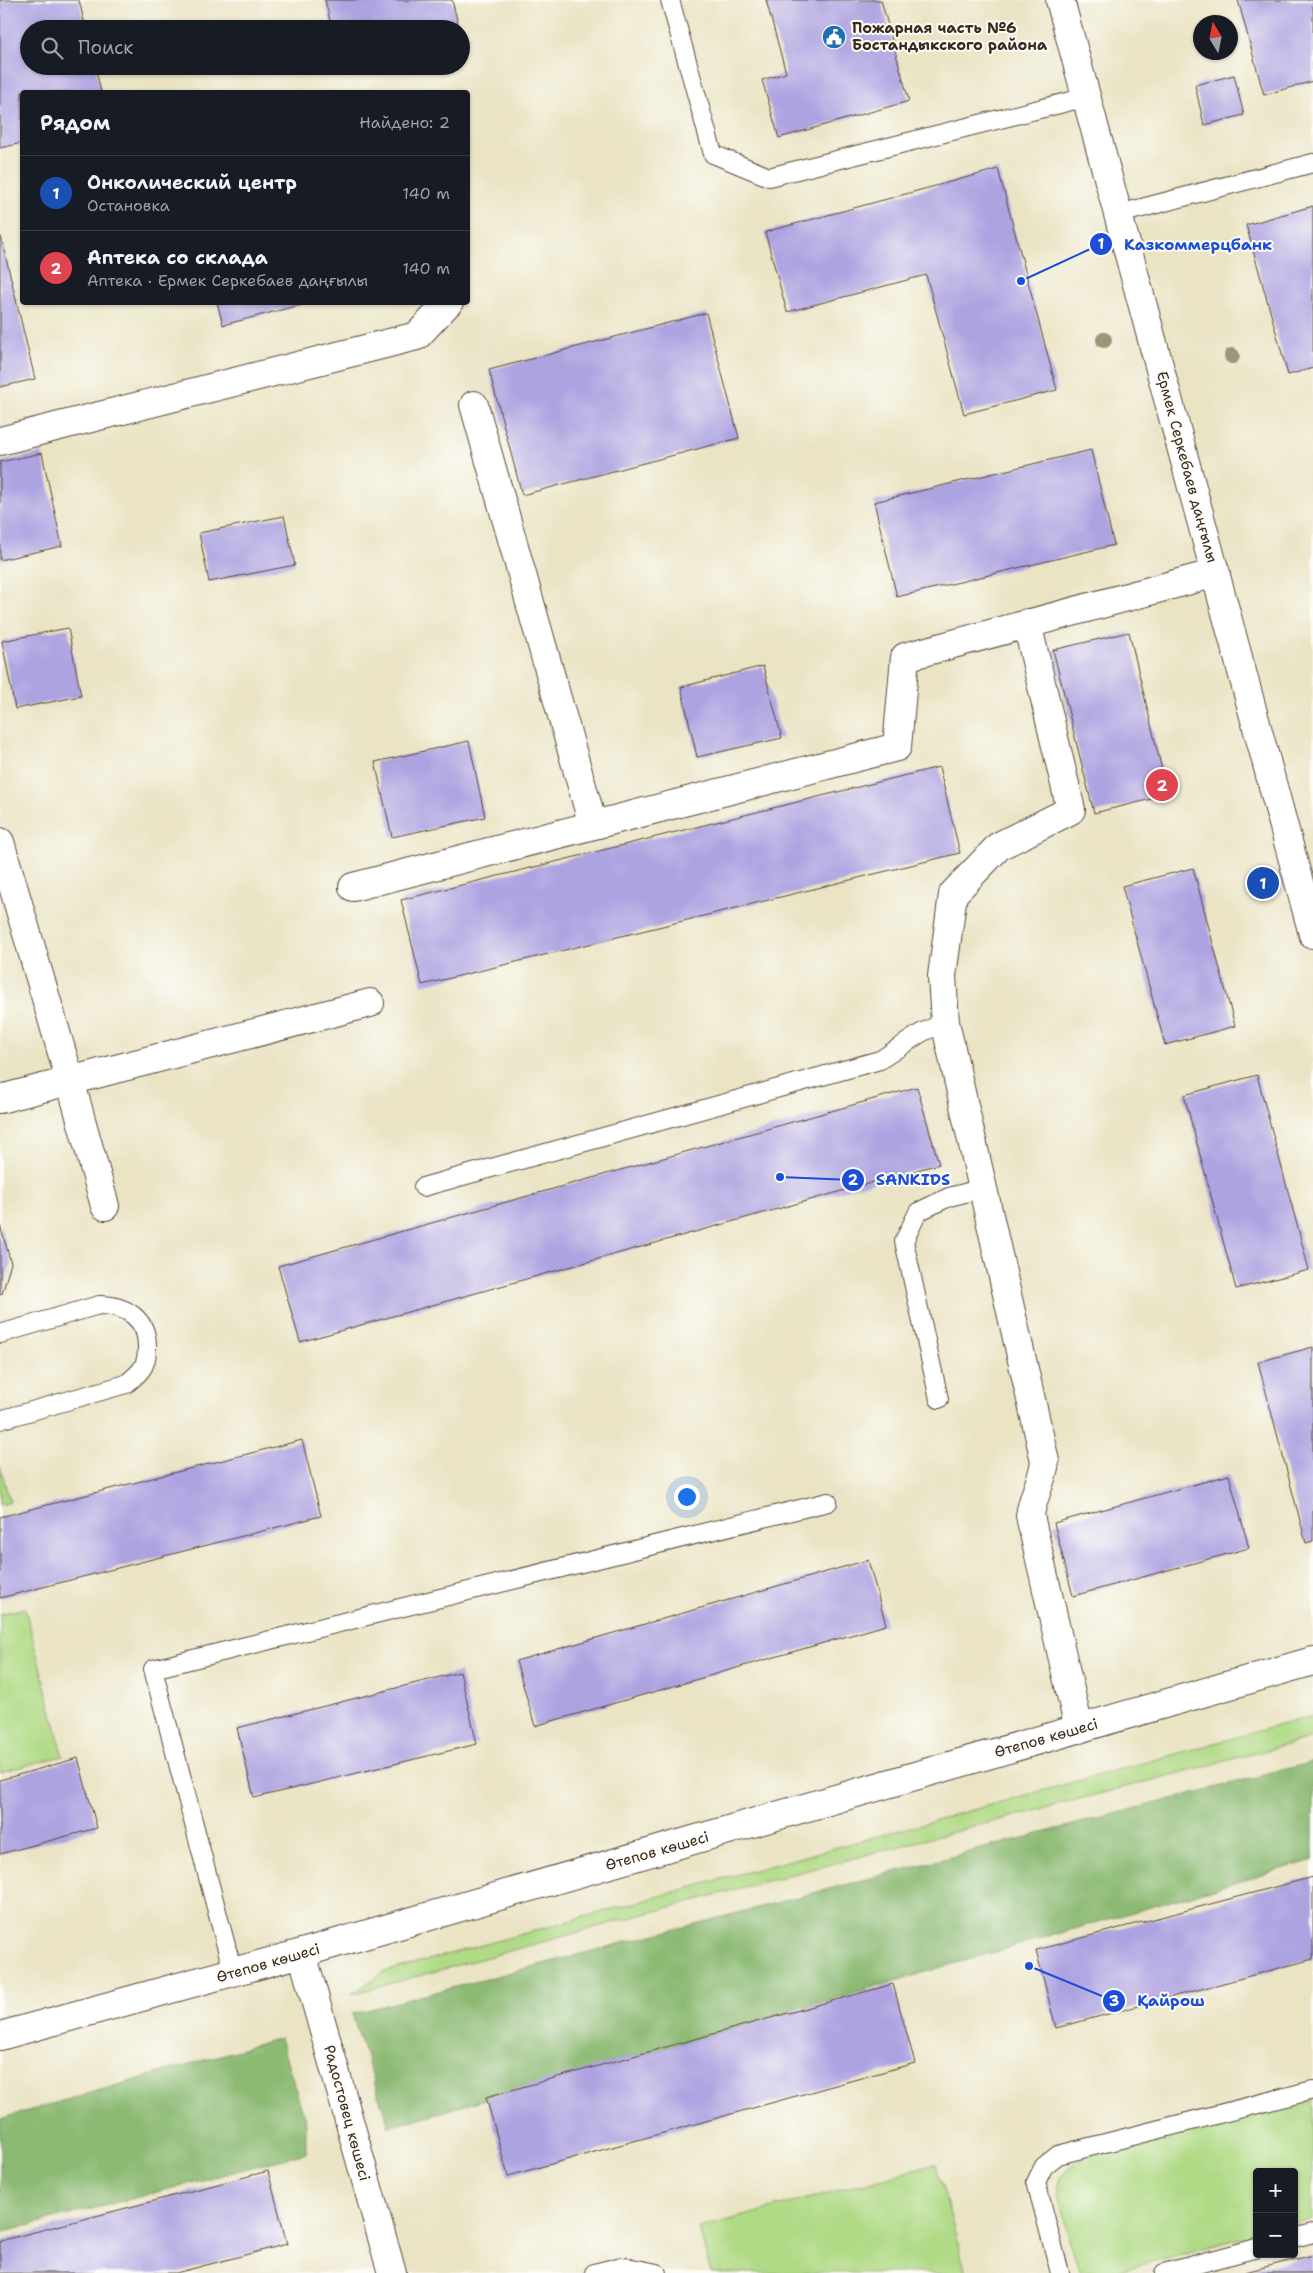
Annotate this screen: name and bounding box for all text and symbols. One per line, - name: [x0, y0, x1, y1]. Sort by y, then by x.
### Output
- north arrow: [1193, 15, 1238, 60]
- place label: Пожарная часть №6 Бостандыкского района: [852, 18, 1048, 55]
- search box: [20, 20, 470, 75]
- public building icon: Пожарная часть №6 Бостандыкского района: [821, 24, 847, 50]
- icon: search: [38, 34, 66, 62]
- text: Поиск: [78, 35, 133, 60]
- text: Рядом: [40, 109, 110, 137]
- text: Найдено: 2: [359, 112, 450, 133]
- text: Онколический центр: [87, 170, 297, 195]
- text: 1: [52, 183, 60, 204]
- text: 140 m: [403, 183, 450, 204]
- text: Остановка: [87, 195, 170, 216]
- callout: Казкоммерцбанк: [1089, 229, 1282, 260]
- text: 1: [1098, 234, 1105, 254]
- text: Казкоммерцбанк: [1124, 234, 1272, 255]
- text: Аптека со склада: [87, 245, 268, 270]
- text: 2: [50, 258, 62, 279]
- text: 140 m: [403, 258, 450, 279]
- text: Аптека · Ермек Серкебаев даңғылы: [87, 270, 368, 291]
- street label: Ермек Серкебаев даңғылы: [1152, 369, 1222, 565]
- pin: 2: [1146, 766, 1178, 804]
- pin: 1: [1247, 864, 1279, 902]
- callout: SANKIDS: [841, 1164, 960, 1195]
- text: SANKIDS: [876, 1169, 950, 1190]
- text: 2: [848, 1170, 859, 1190]
- your location: [674, 1484, 700, 1510]
- street label: Өтепов көшесі: [992, 1714, 1100, 1762]
- street label: Өтепов көшесі: [603, 1827, 711, 1875]
- street label: Өтепов көшесі: [214, 1939, 322, 1987]
- callout: Қайрош: [1102, 1985, 1214, 2016]
- text: Қайрош: [1137, 1990, 1205, 2011]
- text: 3: [1109, 1991, 1119, 2011]
- street label: Радостовец көшесі: [319, 2043, 375, 2183]
- map controls: [1253, 2168, 1298, 2258]
- button: +: [1253, 2168, 1298, 2213]
- button: −: [1253, 2213, 1298, 2258]

